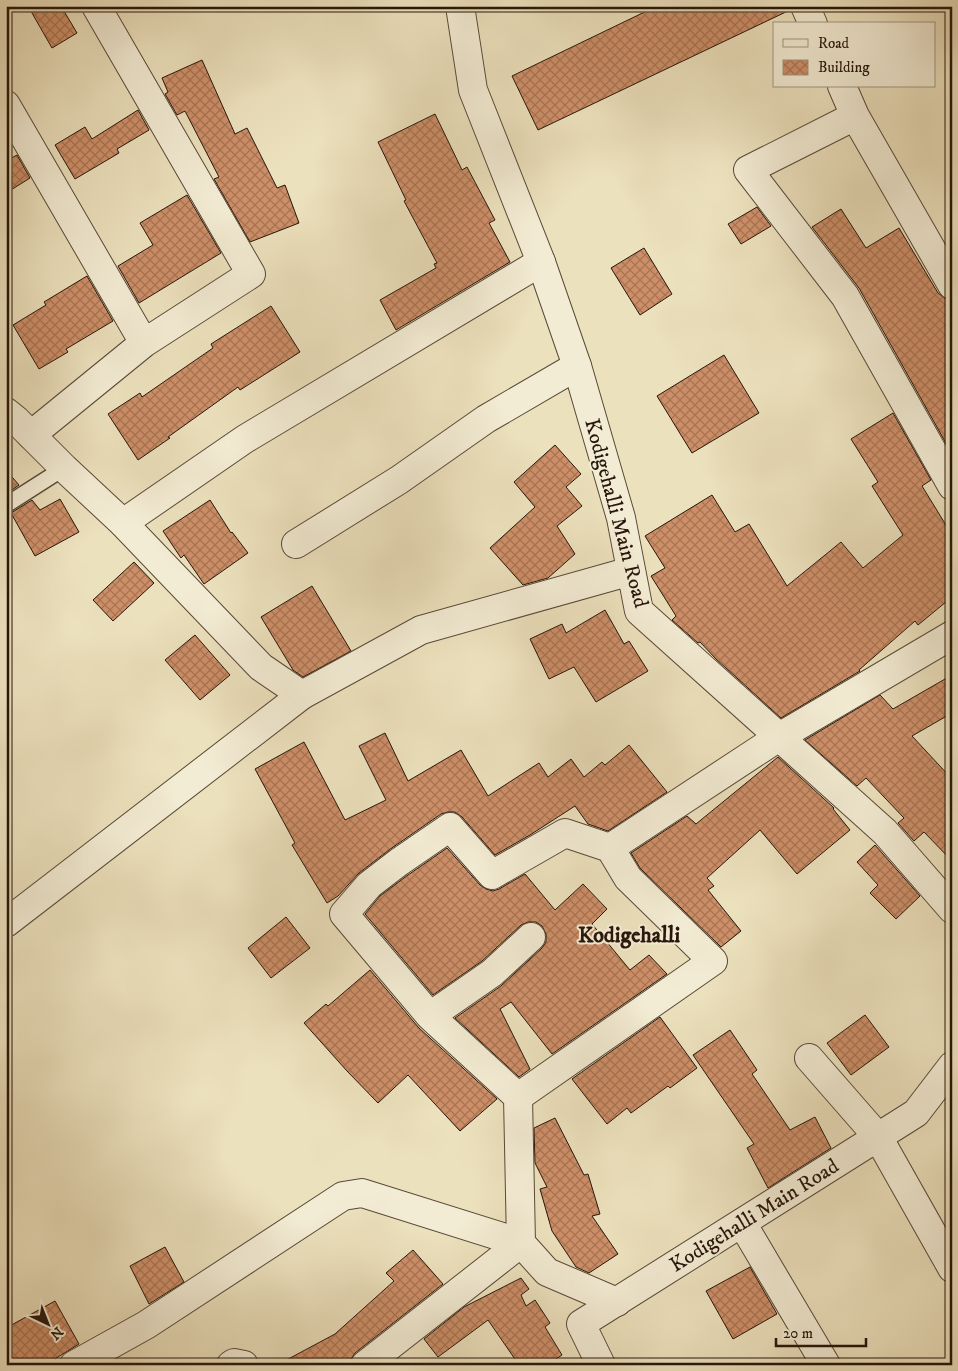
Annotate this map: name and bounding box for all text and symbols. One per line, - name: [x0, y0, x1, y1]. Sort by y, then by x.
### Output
- legend: [773, 22, 936, 88]
- text: Road: [818, 34, 850, 53]
- text: Building: [818, 58, 870, 77]
- street label: Kodigehalli Main Road: [578, 416, 654, 611]
- district label: Kodigehalli: [578, 922, 680, 949]
- street label: Kodigehalli Main Road: [665, 1153, 844, 1278]
- north arrow: [22, 1298, 72, 1348]
- scale bar: [776, 1316, 866, 1348]
- text: N: [45, 1322, 67, 1344]
- text: 20 m: [783, 1324, 813, 1343]

